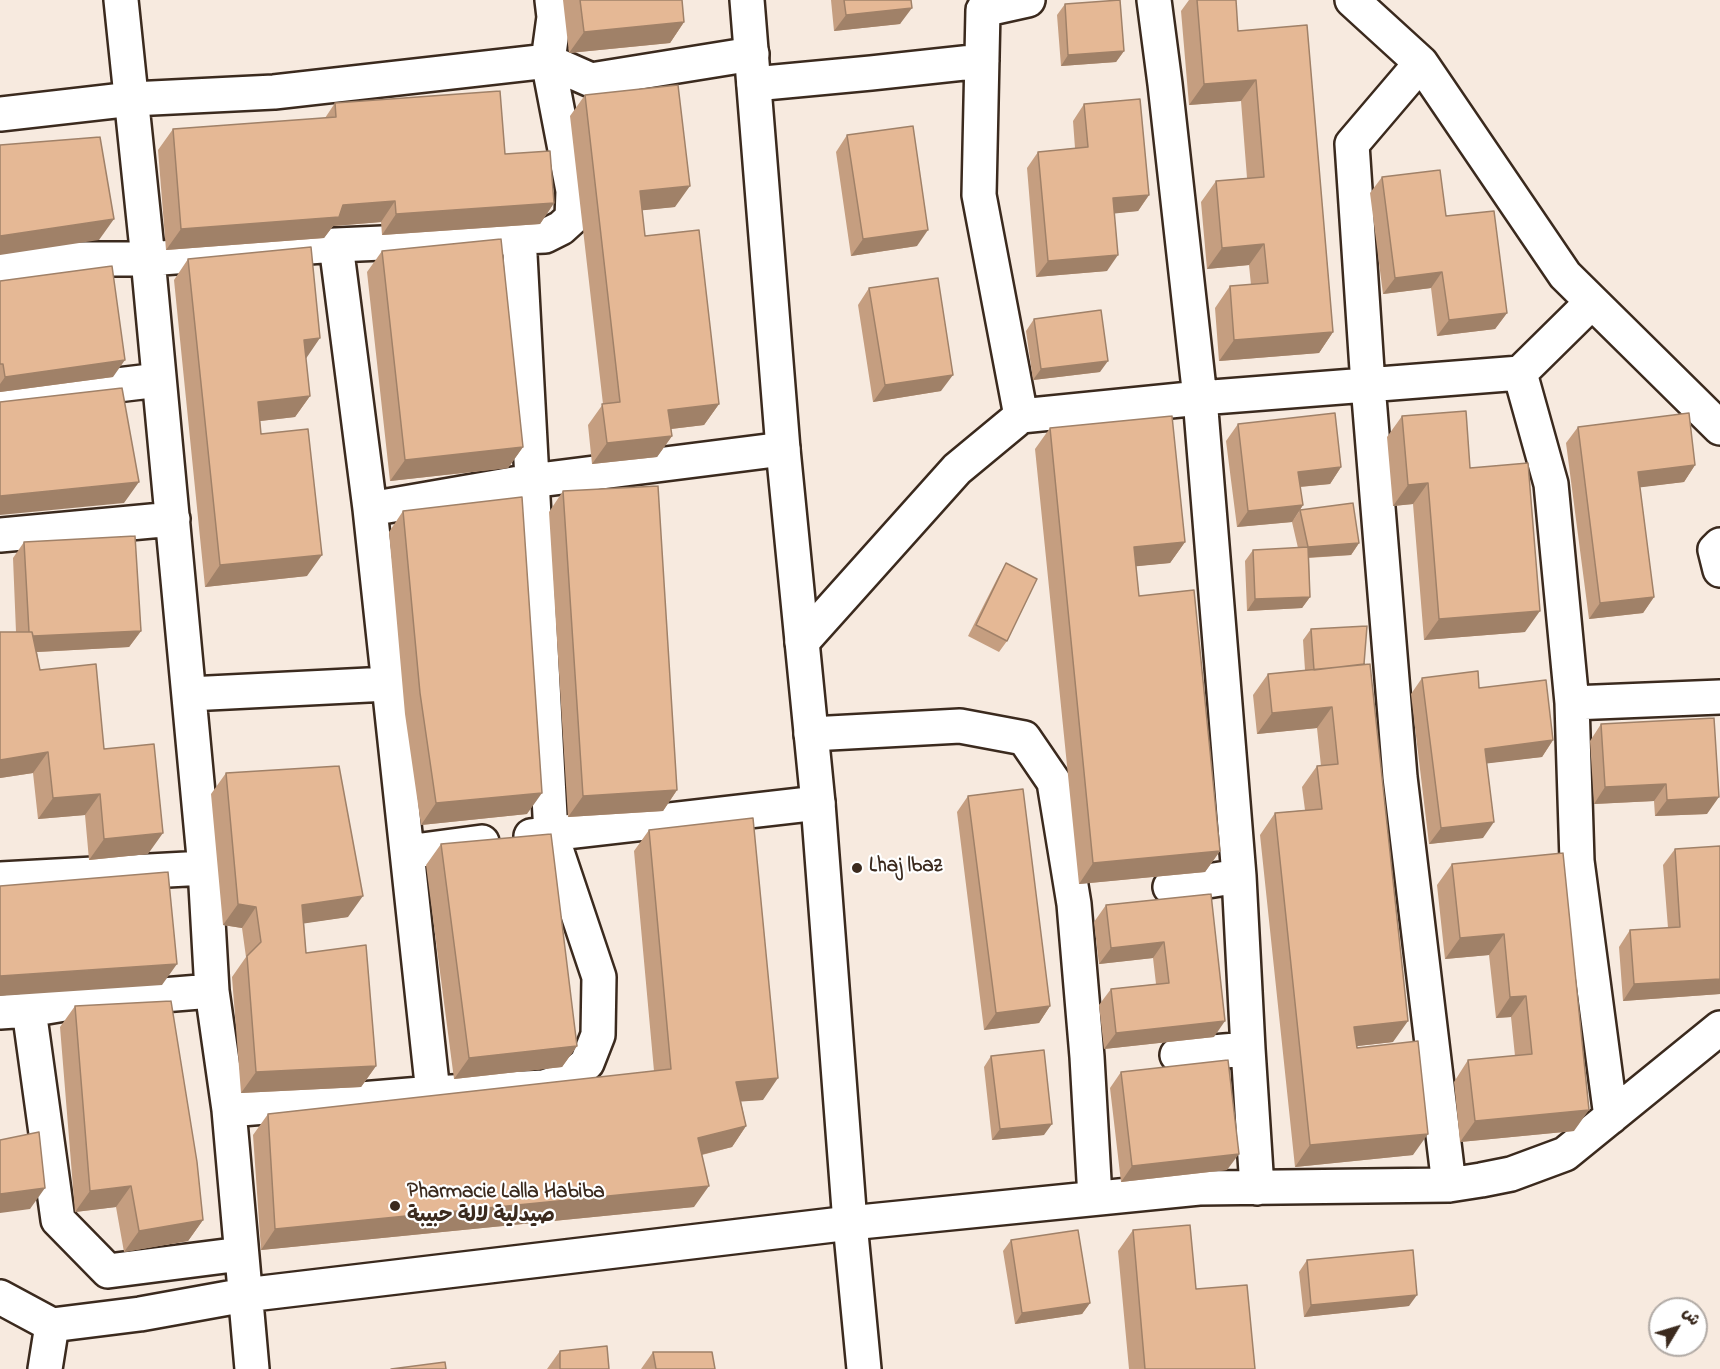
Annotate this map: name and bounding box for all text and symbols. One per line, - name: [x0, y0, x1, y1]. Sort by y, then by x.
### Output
- place label: Lhaj lbaz: [869, 855, 942, 881]
- marker: Lhaj lbaz: [850, 861, 864, 875]
- place label: Pharmacie Lalla Habiba صيدلية لالة حبيبة: [407, 1181, 605, 1231]
- marker: Pharmacie Lalla Habiba صيدلية لالة حبيبة: [388, 1199, 402, 1213]
- north arrow: [1648, 1297, 1708, 1357]
- text: ش: [1676, 1303, 1705, 1331]

